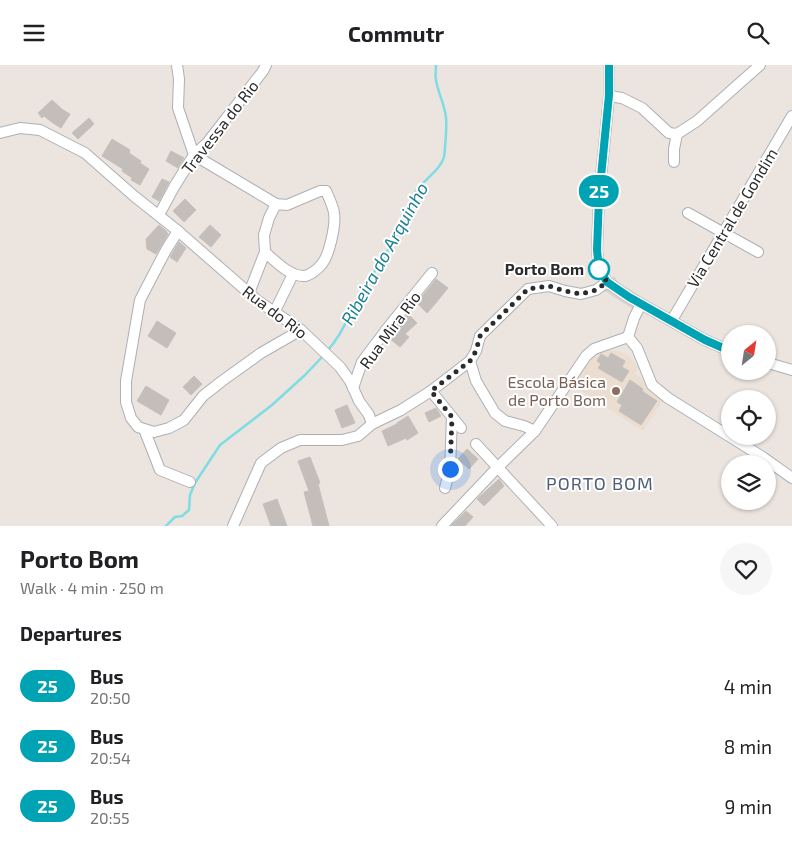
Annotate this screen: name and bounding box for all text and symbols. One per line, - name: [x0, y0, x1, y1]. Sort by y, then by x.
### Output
- icon: menu: [20, 19, 48, 47]
- icon: search: [744, 19, 772, 47]
- text: Commutr: [348, 20, 444, 46]
- street label: Travessa do Rio: [177, 76, 262, 177]
- street label: Via Central de Gondim: [682, 145, 781, 291]
- line badge: 25: [576, 175, 622, 207]
- water label: Ribeira do Arquinho: [336, 178, 432, 329]
- text: 25: [589, 180, 609, 202]
- marker: Porto Bom: [588, 258, 610, 280]
- place label: Porto Bom: [505, 259, 584, 278]
- street label: Rua do Rio: [239, 281, 311, 342]
- street label: Rua Mira Rio: [355, 287, 424, 372]
- north arrow: [721, 325, 776, 380]
- map controls: [721, 325, 776, 510]
- place label: Escola Básica de Porto Bom: [508, 372, 606, 409]
- marker: Escola Básica de Porto Bom: [610, 385, 622, 397]
- button: locate: [721, 390, 776, 445]
- button: layers: [721, 455, 776, 510]
- your location: [438, 457, 463, 482]
- district label: PORTO BOM: [546, 472, 654, 494]
- button: heart: [720, 543, 772, 595]
- text: Porto Bom: [20, 544, 139, 573]
- text: Walk · 4 min · 250 m: [20, 578, 164, 597]
- text: Departures: [20, 622, 122, 645]
- text: Bus: [90, 665, 124, 688]
- text: 25: [37, 675, 58, 697]
- text: 4 min: [724, 675, 772, 698]
- text: 20:50: [90, 688, 131, 707]
- text: Bus: [90, 725, 124, 748]
- text: 25: [37, 735, 58, 757]
- text: 8 min: [724, 735, 772, 758]
- text: 20:54: [90, 748, 131, 767]
- text: Bus: [90, 785, 124, 808]
- text: 25: [37, 795, 58, 817]
- text: 9 min: [724, 795, 772, 818]
- text: 20:55: [90, 808, 130, 827]

